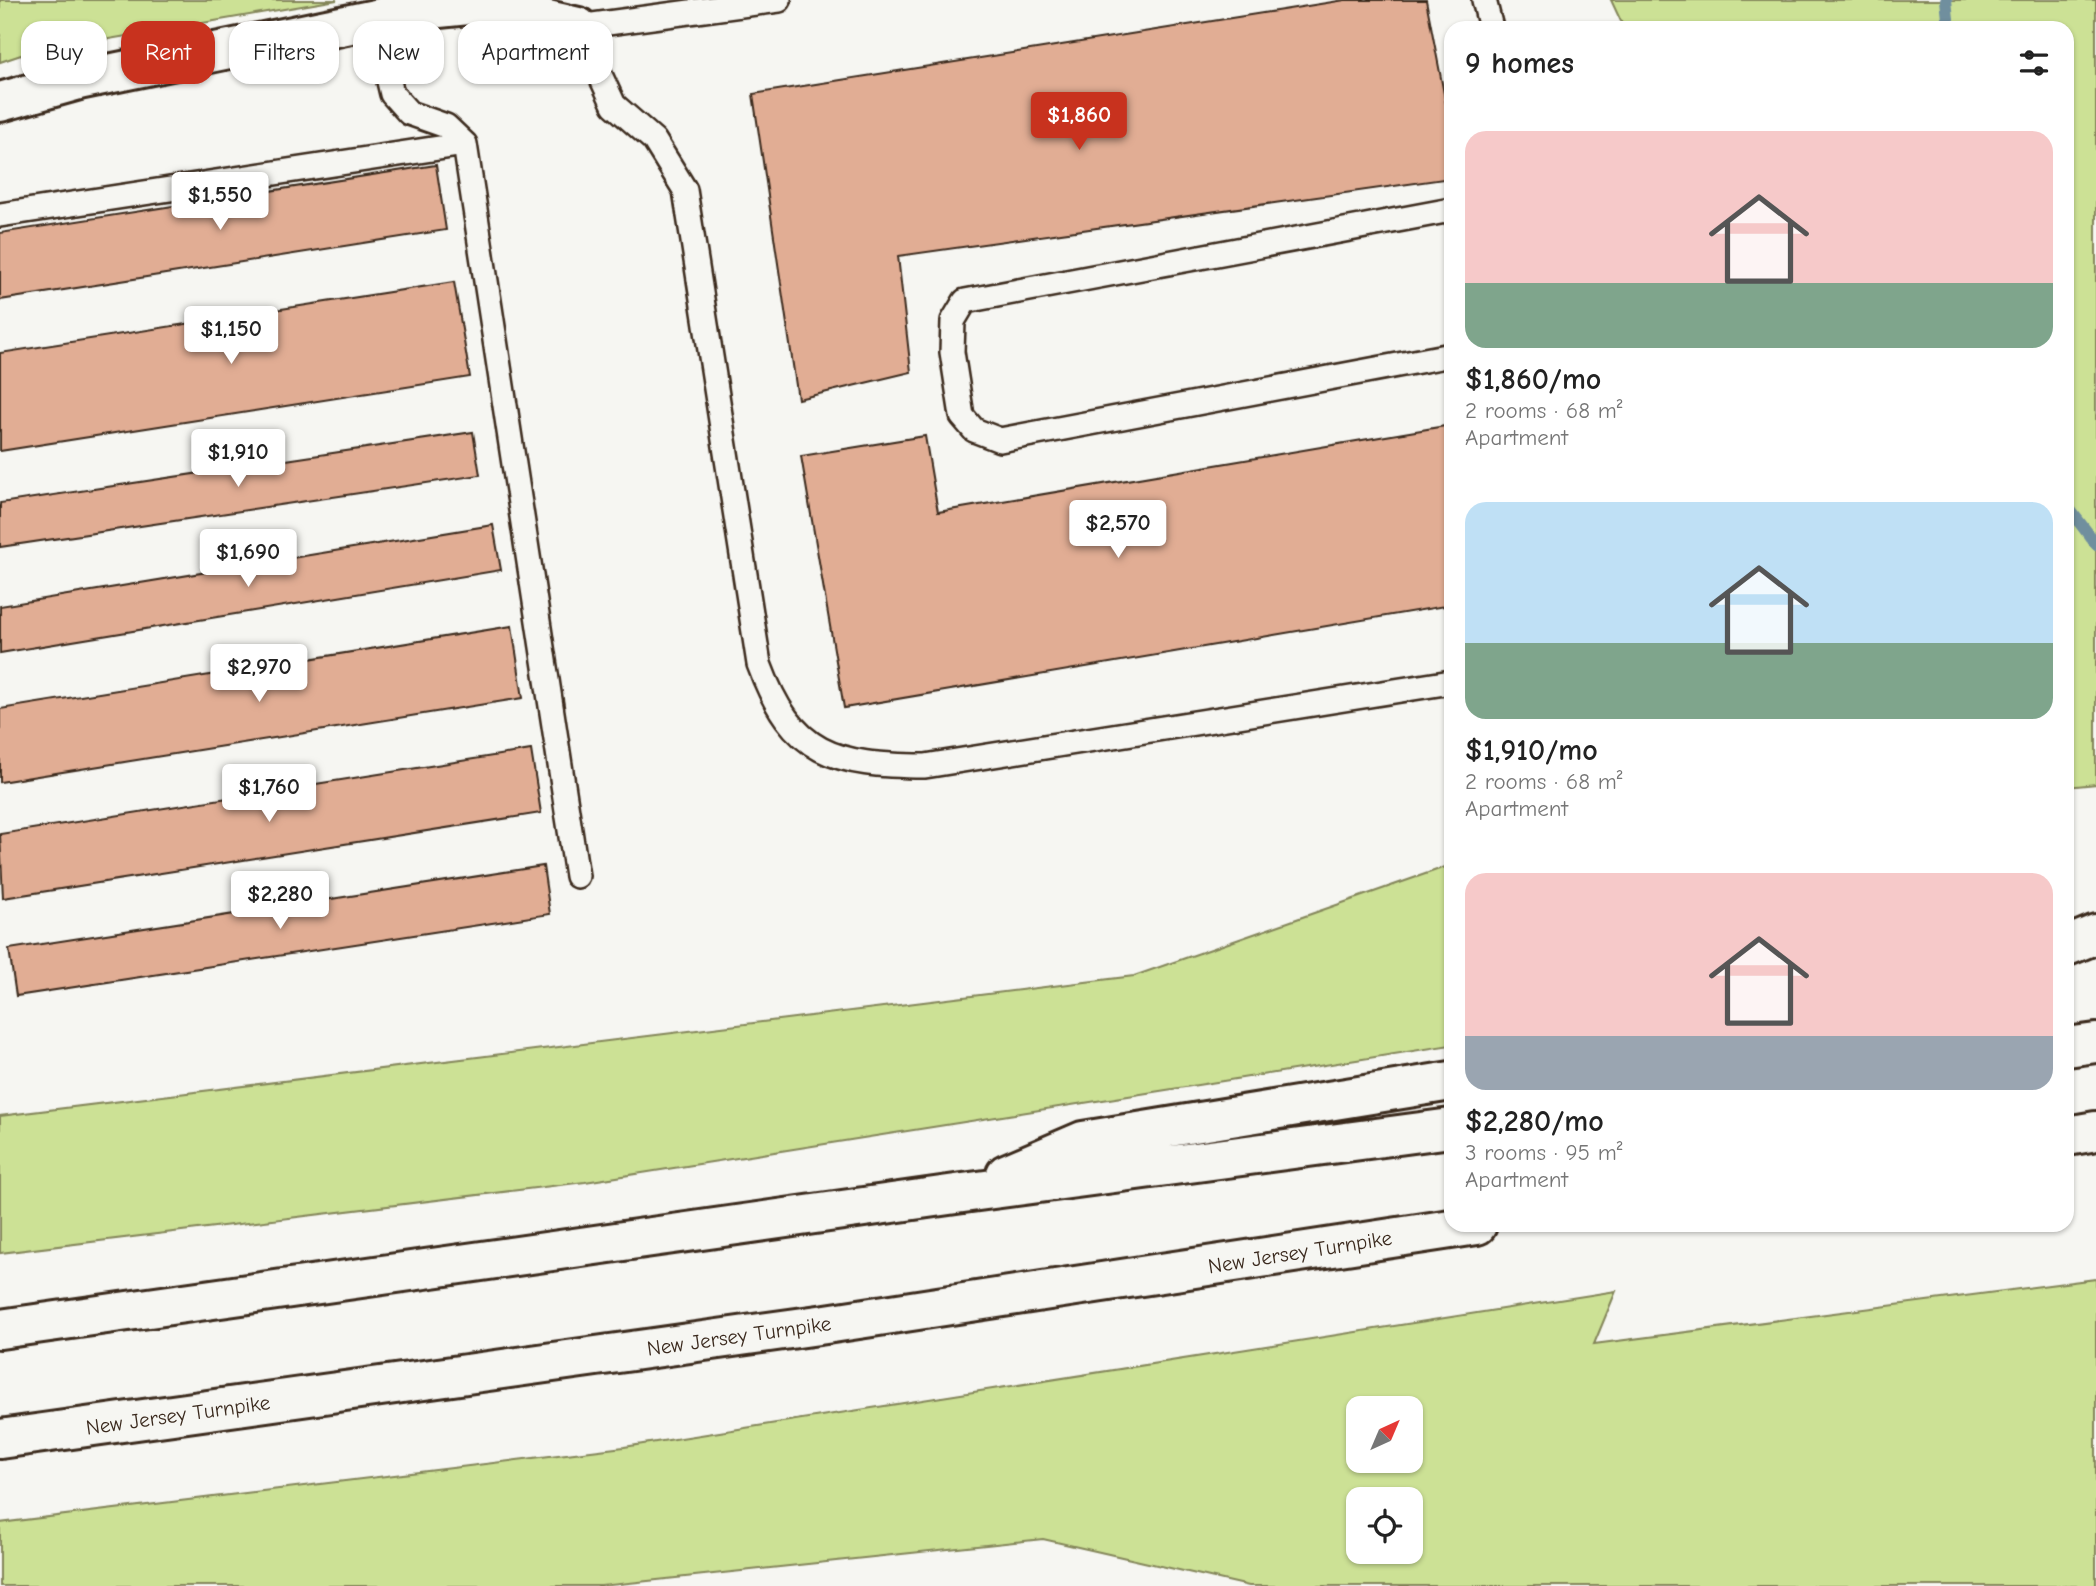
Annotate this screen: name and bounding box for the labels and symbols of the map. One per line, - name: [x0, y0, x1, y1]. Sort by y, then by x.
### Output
- pin: $1,860: [1022, 92, 1136, 152]
- pin: $1,550: [163, 173, 277, 232]
- pin: $1,150: [174, 306, 288, 366]
- pin: $1,910: [181, 430, 295, 489]
- pin: $2,570: [1061, 500, 1175, 560]
- pin: $1,690: [191, 530, 305, 589]
- pin: $2,970: [202, 644, 316, 704]
- pin: $1,760: [212, 764, 326, 824]
- pin: $2,280: [223, 872, 337, 931]
- street label: New Jersey Turnpike: [1206, 1226, 1394, 1278]
- street label: New Jersey Turnpike: [645, 1311, 833, 1361]
- street label: New Jersey Turnpike: [84, 1390, 272, 1440]
- north arrow: [1346, 1396, 1423, 1474]

